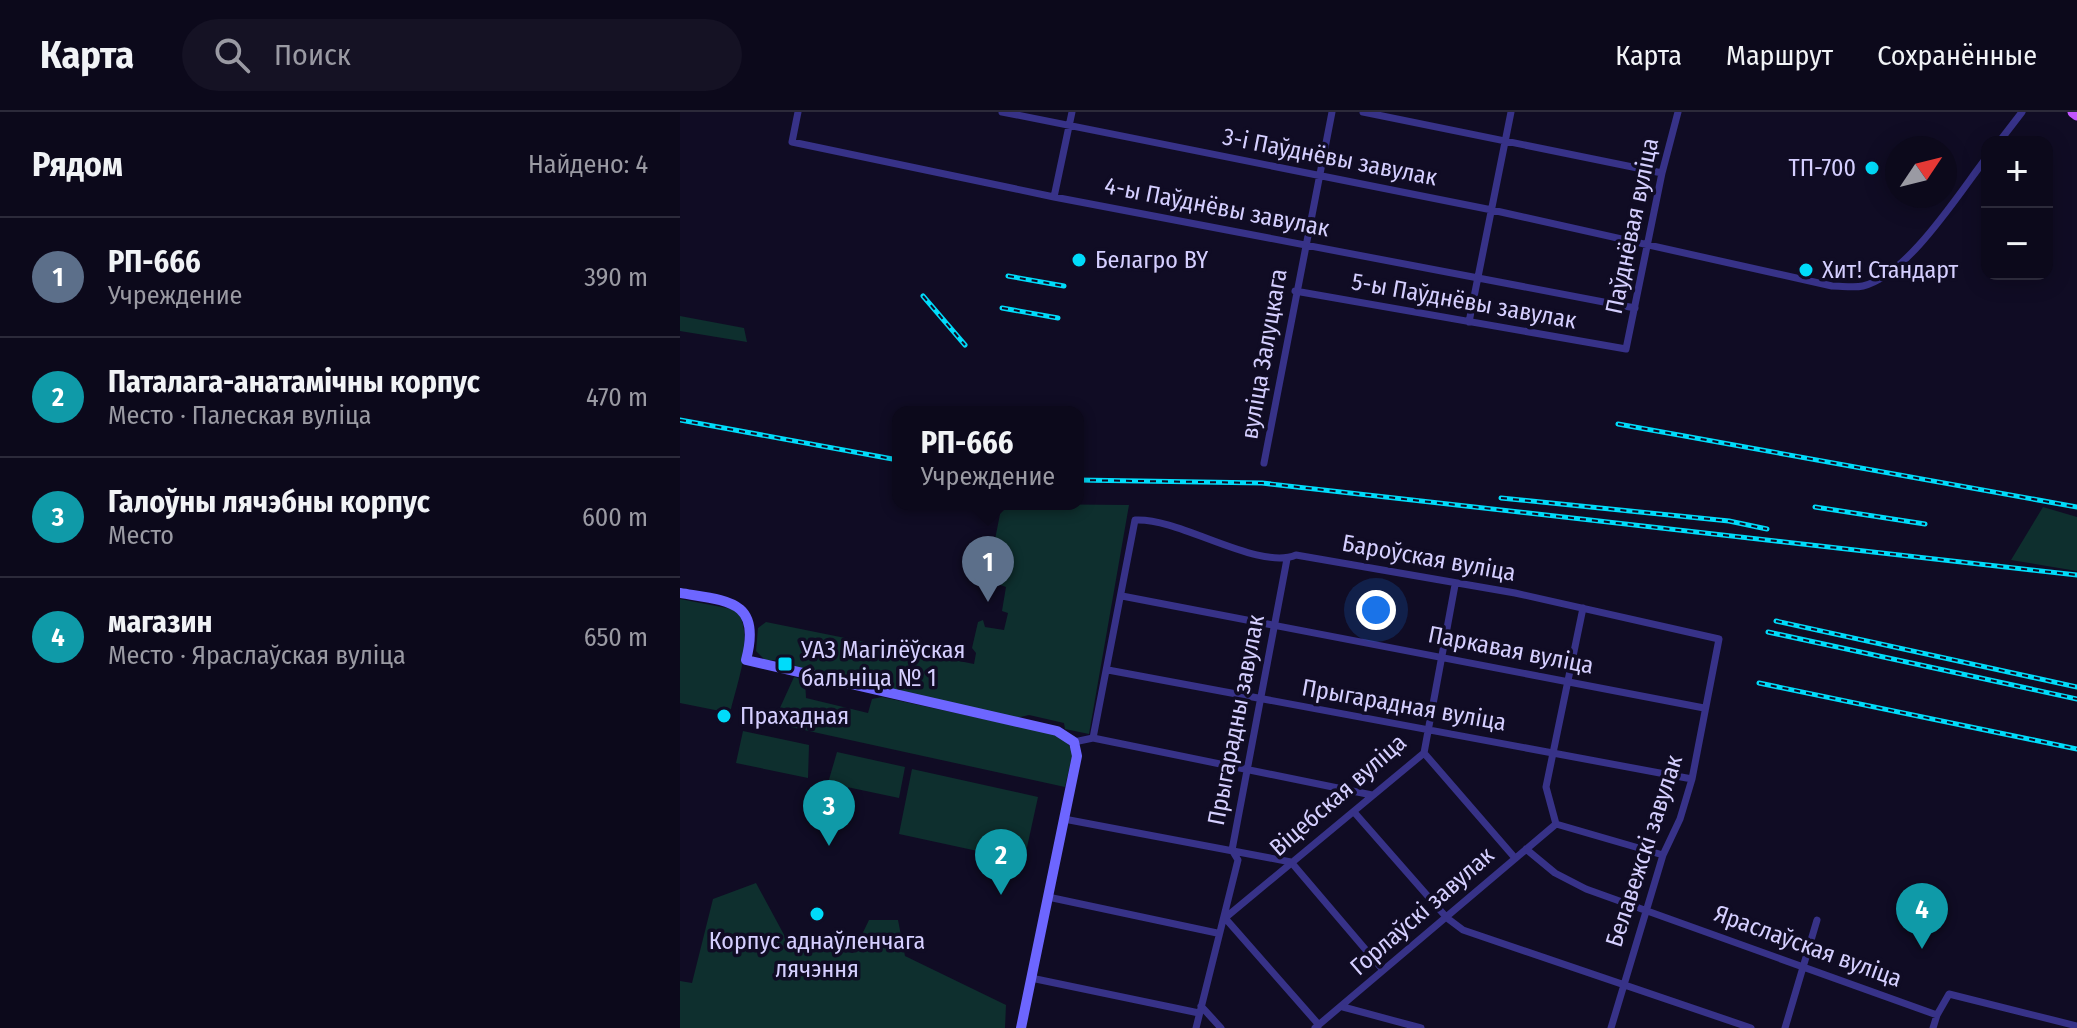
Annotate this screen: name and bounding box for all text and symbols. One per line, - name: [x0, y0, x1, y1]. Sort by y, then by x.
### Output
- search box: [182, 19, 742, 91]
- text: Карта: [40, 32, 134, 78]
- icon: search: [210, 33, 254, 77]
- text: Поиск: [274, 37, 351, 73]
- text: Карта: [1615, 39, 1682, 72]
- text: Маршрут: [1726, 39, 1833, 72]
- text: Сохранённые: [1877, 39, 2037, 72]
- street label: 3-і Паўднёвы завулак: [1220, 122, 1440, 192]
- street label: Паўднёвая вуліца: [1600, 135, 1664, 317]
- north arrow: [1885, 136, 1957, 208]
- map controls: [1981, 136, 2053, 280]
- button: +: [1981, 136, 2053, 208]
- text: Рядом: [32, 144, 123, 185]
- text: Найдено: 4: [528, 149, 648, 180]
- place label: ТП-700: [1789, 154, 1856, 182]
- marker: ТП-700: [1863, 159, 1881, 177]
- street label: 4-ы Паўднёвы завулак: [1102, 171, 1333, 243]
- button: −: [1981, 208, 2053, 280]
- text: РП-666: [108, 244, 201, 280]
- place label: Белагро BY: [1095, 246, 1208, 274]
- marker: Белагро BY: [1070, 251, 1088, 269]
- place label: Хит! Стандарт: [1822, 256, 1958, 284]
- marker: Хит! Стандарт: [1797, 261, 1815, 279]
- text: 1: [53, 262, 64, 293]
- text: 390 m: [584, 262, 648, 293]
- street label: вуліца Залуцкага: [1235, 267, 1293, 441]
- street label: 5-ы Паўднёвы завулак: [1349, 267, 1579, 335]
- text: Учреждение: [108, 280, 242, 311]
- text: Паталага-анатамічны корпус: [108, 364, 480, 400]
- text: 2: [52, 382, 64, 413]
- text: 470 m: [586, 382, 648, 413]
- text: Место · Палеская вуліца: [108, 400, 372, 431]
- popup: [892, 406, 1084, 510]
- text: РП-666: [921, 425, 1013, 461]
- text: Учреждение: [921, 461, 1055, 492]
- text: Галоўны лячэбны корпус: [108, 484, 430, 520]
- text: 3: [52, 502, 64, 533]
- text: 600 m: [582, 502, 648, 533]
- text: Место: [108, 520, 174, 551]
- street label: Бароўская вуліца: [1340, 529, 1518, 587]
- pin: 1: [962, 536, 1014, 602]
- your location: [1356, 590, 1396, 630]
- text: магазин: [108, 604, 213, 640]
- street label: Прыгарадны завулак: [1202, 612, 1270, 828]
- street label: Паркавая вуліца: [1426, 620, 1596, 680]
- text: 4: [51, 622, 65, 653]
- text: 650 m: [584, 622, 648, 653]
- place label: УАЗ Магілёўская бальніца № 1: [800, 636, 965, 692]
- text: Место · Яраслаўская вуліца: [108, 640, 406, 671]
- marker: УАЗ Магілёўская бальніца № 1: [776, 655, 794, 673]
- street label: Прыгарадная вуліца: [1300, 673, 1508, 737]
- place label: Прахадная: [740, 702, 849, 730]
- marker: Прахадная: [715, 707, 733, 725]
- street label: Віцебская вуліца: [1264, 728, 1412, 862]
- street label: Белавежскі завулак: [1600, 751, 1688, 950]
- pin: 3: [803, 780, 855, 846]
- pin: 2: [975, 829, 1027, 895]
- street label: Горлаўскі завулак: [1344, 841, 1500, 981]
- pin: 4: [1896, 883, 1948, 949]
- street label: Яраслаўская вуліца: [1710, 899, 1906, 993]
- marker: Корпус аднаўленчага лячэння: [808, 905, 826, 923]
- place label: Корпус аднаўленчага лячэння: [709, 927, 925, 983]

